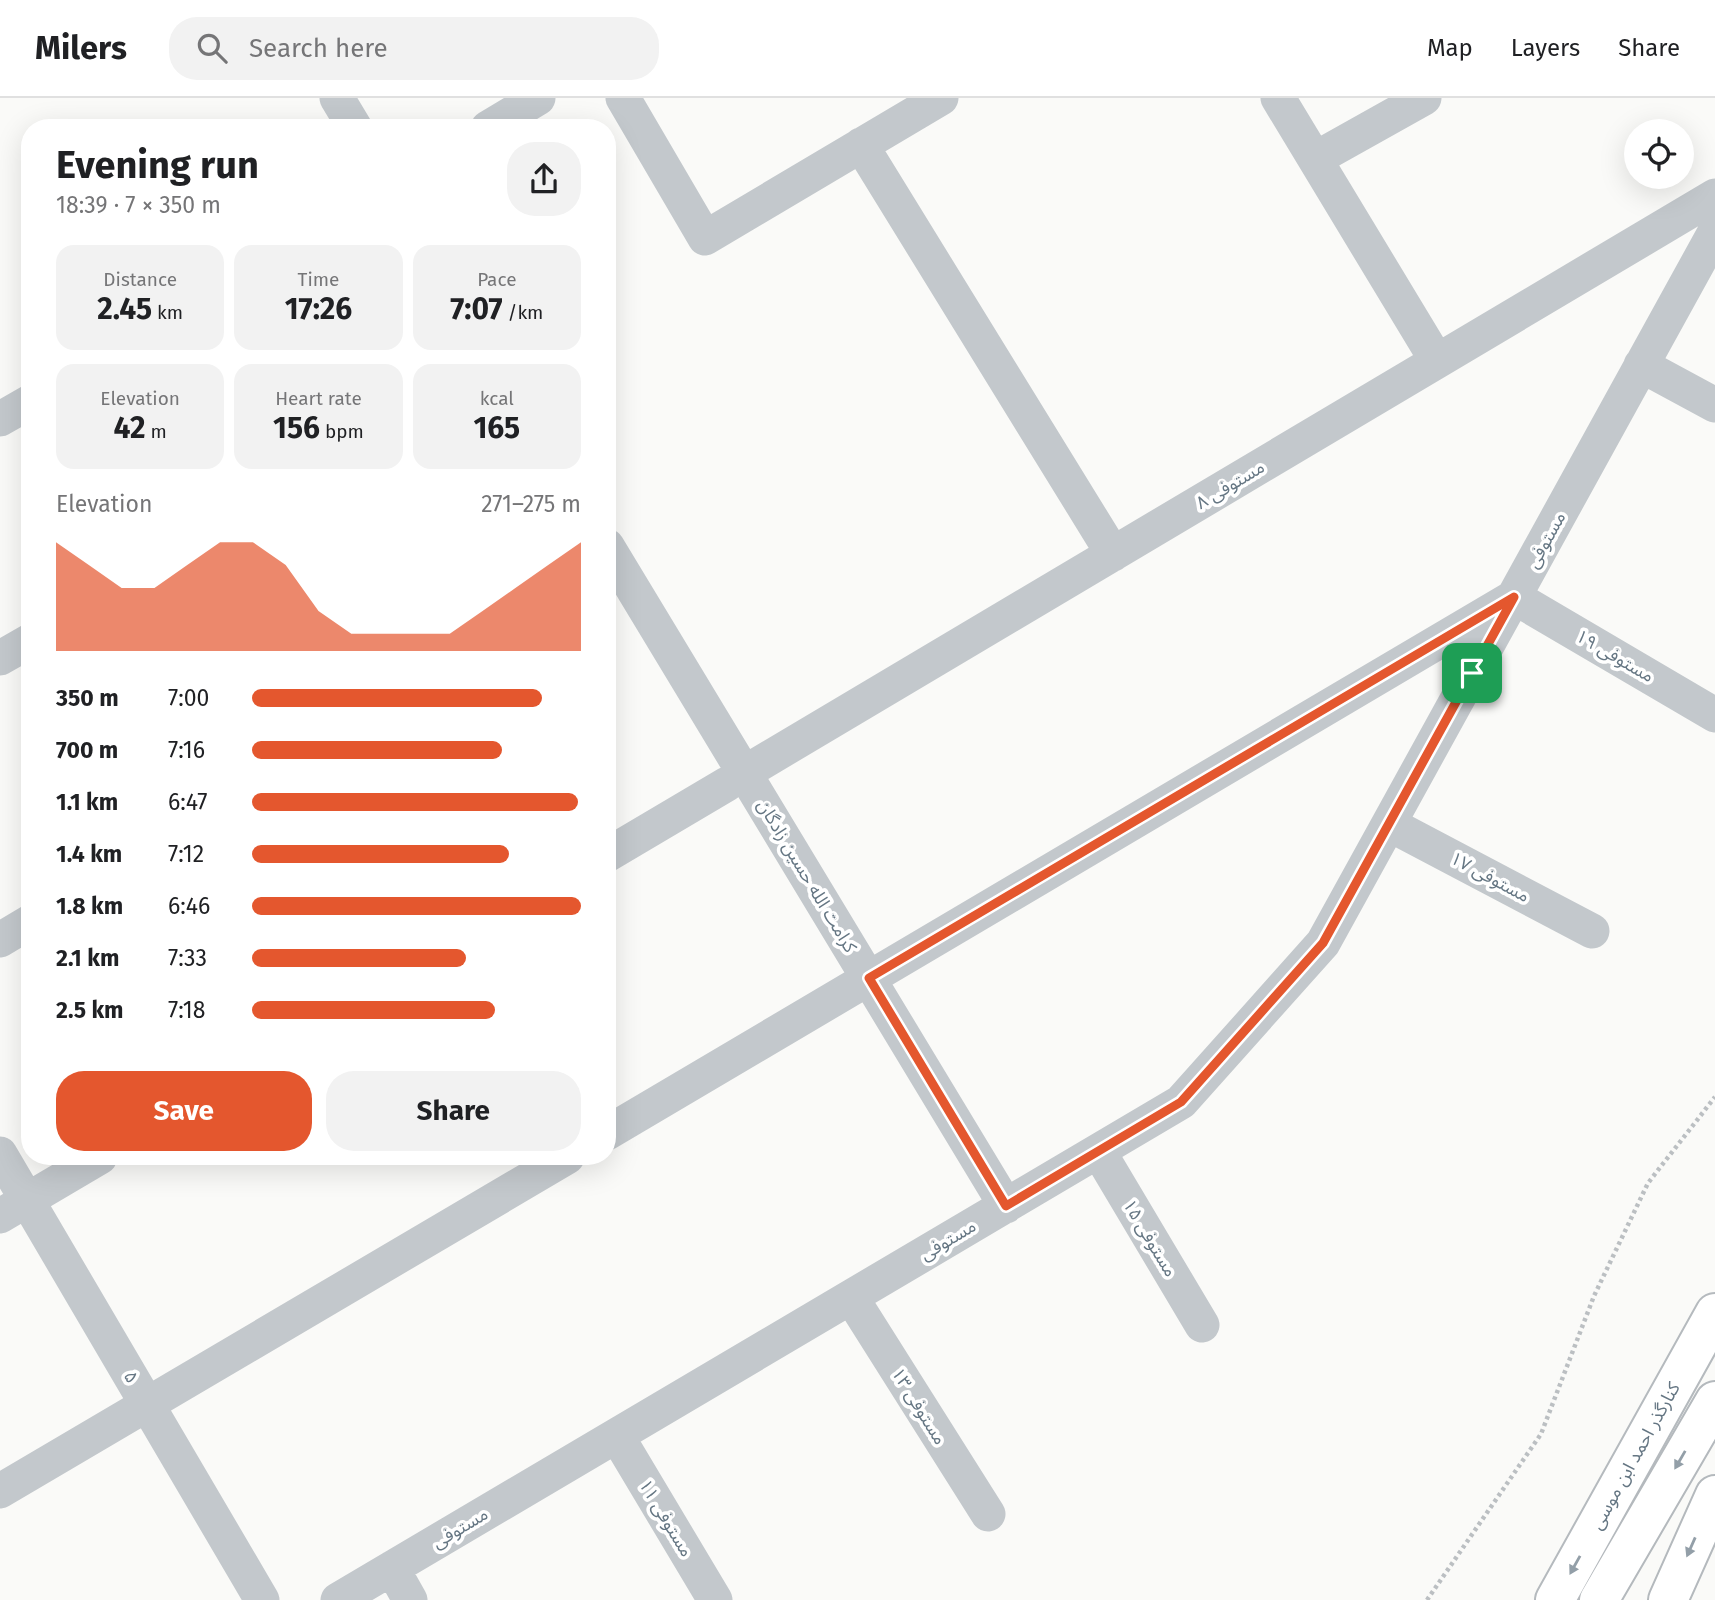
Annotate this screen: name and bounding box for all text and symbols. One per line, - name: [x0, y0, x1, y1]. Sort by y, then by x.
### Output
- search box: [169, 17, 659, 80]
- text: Milers: [35, 28, 127, 68]
- icon: search: [193, 29, 231, 67]
- text: Search here: [249, 33, 388, 64]
- text: Map: [1427, 34, 1473, 62]
- text: Layers: [1511, 34, 1580, 62]
- text: Share: [1618, 34, 1680, 62]
- map controls: [1624, 119, 1694, 189]
- button: locate: [1624, 119, 1694, 189]
- text: Evening run: [56, 142, 259, 188]
- button: share: [507, 142, 581, 216]
- text: 18:39 · 7 × 350 m: [56, 191, 221, 219]
- text: Distance: [103, 268, 177, 291]
- text: Time: [298, 268, 339, 291]
- text: Pace: [477, 268, 517, 291]
- text: 2.45: [97, 291, 152, 327]
- text: 17:26: [285, 291, 352, 327]
- text: 7:07: [450, 291, 502, 327]
- text: km: [152, 301, 183, 324]
- text: /km: [502, 301, 543, 324]
- text: Elevation: [100, 387, 180, 410]
- text: Heart rate: [275, 387, 362, 410]
- text: kcal: [480, 387, 514, 410]
- text: 42: [114, 410, 145, 446]
- text: 156: [273, 410, 320, 446]
- text: 165: [473, 410, 520, 446]
- text: m: [145, 420, 167, 443]
- text: bpm: [320, 420, 364, 443]
- street label: مستوفی ۸: [1192, 456, 1268, 514]
- text: Elevation: [56, 490, 152, 518]
- text: 271–275 m: [481, 490, 581, 518]
- street label: مستوفی: [1522, 508, 1570, 572]
- street label: مستوفی ۱۹: [1572, 625, 1658, 687]
- pin: [1442, 643, 1502, 703]
- icon: arrive: [1453, 654, 1491, 692]
- text: 350 m: [56, 684, 119, 712]
- text: 7:00: [168, 684, 209, 712]
- text: 700 m: [56, 736, 118, 764]
- text: 7:16: [168, 736, 205, 764]
- text: 1.1 km: [56, 788, 118, 816]
- text: 6:47: [168, 788, 208, 816]
- street label: کرامت الله حسین زادگان: [753, 795, 862, 957]
- text: 1.4 km: [56, 840, 122, 868]
- text: 7:12: [168, 840, 204, 868]
- street label: مستوفی ۱۷: [1447, 847, 1533, 907]
- text: 1.8 km: [56, 892, 123, 920]
- text: 6:46: [168, 892, 210, 920]
- text: 2.1 km: [56, 944, 119, 972]
- text: 7:33: [168, 944, 207, 972]
- text: 2.5 km: [56, 996, 124, 1024]
- text: 7:18: [168, 996, 205, 1024]
- button: Save: [56, 1071, 312, 1151]
- button: Share: [326, 1071, 581, 1151]
- street label: مستوفی ۱۵: [1118, 1195, 1182, 1281]
- street label: مستوفی: [916, 1215, 980, 1265]
- street label: مستوفی ۱۳: [887, 1363, 951, 1449]
- street label: ۵: [119, 1367, 143, 1387]
- street label: کنارگذر احمد ابن موسی: [1585, 1378, 1685, 1534]
- one-way arrow: [1674, 1451, 1687, 1470]
- street label: مستوفی ۱۱: [634, 1475, 698, 1561]
- street label: مستوفی: [428, 1503, 492, 1553]
- one-way arrow: [1685, 1537, 1696, 1558]
- one-way arrow: [1569, 1555, 1581, 1575]

